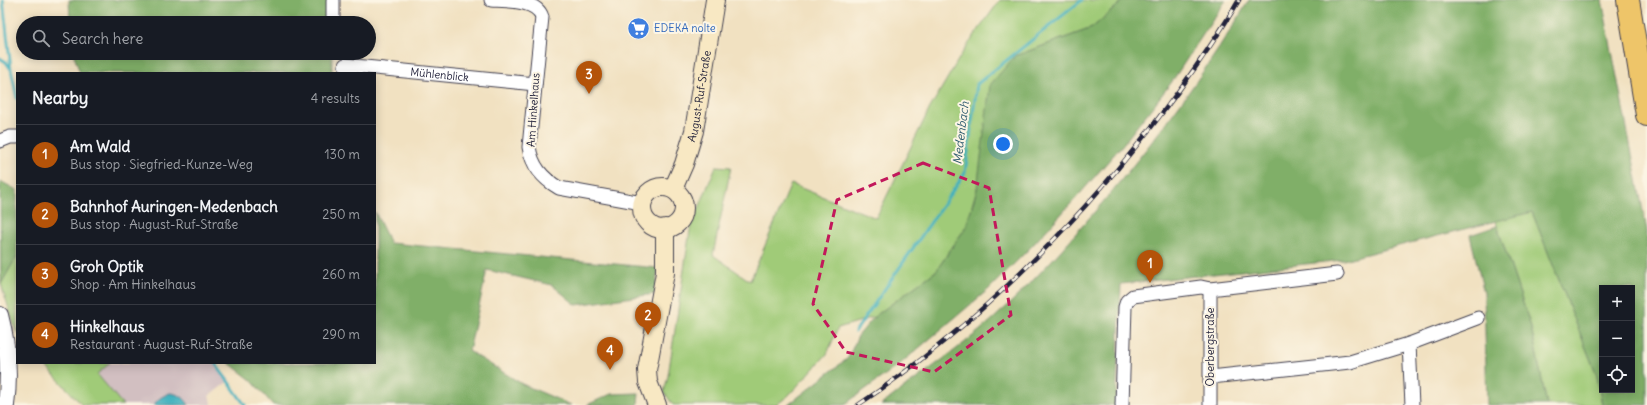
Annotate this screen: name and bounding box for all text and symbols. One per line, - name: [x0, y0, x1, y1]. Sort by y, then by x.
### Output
- supermarket icon: EDEKA nolte: [625, 15, 651, 41]
- search box: [16, 16, 376, 60]
- place label: EDEKA nolte: [654, 21, 716, 35]
- icon: search: [30, 27, 52, 49]
- text: Search here: [62, 29, 143, 48]
- street label: August-Ruf-Straße: [684, 49, 714, 144]
- pin: 3: [576, 61, 602, 94]
- street label: Mühlenblick: [410, 65, 470, 84]
- street label: Am Hinkelhaus: [523, 73, 543, 147]
- text: Nearby: [32, 87, 88, 109]
- text: 4 results: [311, 90, 360, 107]
- water label: Medenbach: [949, 100, 972, 165]
- your location: [993, 134, 1013, 154]
- text: Am Wald: [70, 137, 130, 156]
- text: 1: [42, 146, 48, 163]
- text: 130 m: [324, 146, 360, 163]
- text: Bus stop · Siegfried-Kunze-Weg: [70, 156, 253, 173]
- text: Bahnhof Auringen-Medenbach: [70, 197, 278, 216]
- text: 2: [41, 206, 49, 223]
- text: 250 m: [322, 206, 360, 223]
- text: Bus stop · August-Ruf-Straße: [70, 216, 238, 233]
- pin: 1: [1137, 250, 1163, 283]
- text: Groh Optik: [70, 257, 144, 276]
- text: 3: [41, 266, 49, 283]
- text: 260 m: [322, 266, 360, 283]
- text: Shop · Am Hinkelhaus: [70, 276, 196, 293]
- map controls: [1599, 285, 1635, 393]
- button: +: [1599, 285, 1635, 321]
- pin: 2: [635, 302, 661, 335]
- street label: Oberbergstraße: [1203, 308, 1217, 386]
- text: Hinkelhaus: [70, 317, 145, 336]
- button: −: [1599, 321, 1635, 357]
- text: 4: [41, 326, 49, 343]
- text: 290 m: [322, 326, 360, 343]
- text: Restaurant · August-Ruf-Straße: [70, 336, 253, 353]
- pin: 4: [597, 337, 623, 370]
- button: locate: [1599, 357, 1635, 393]

